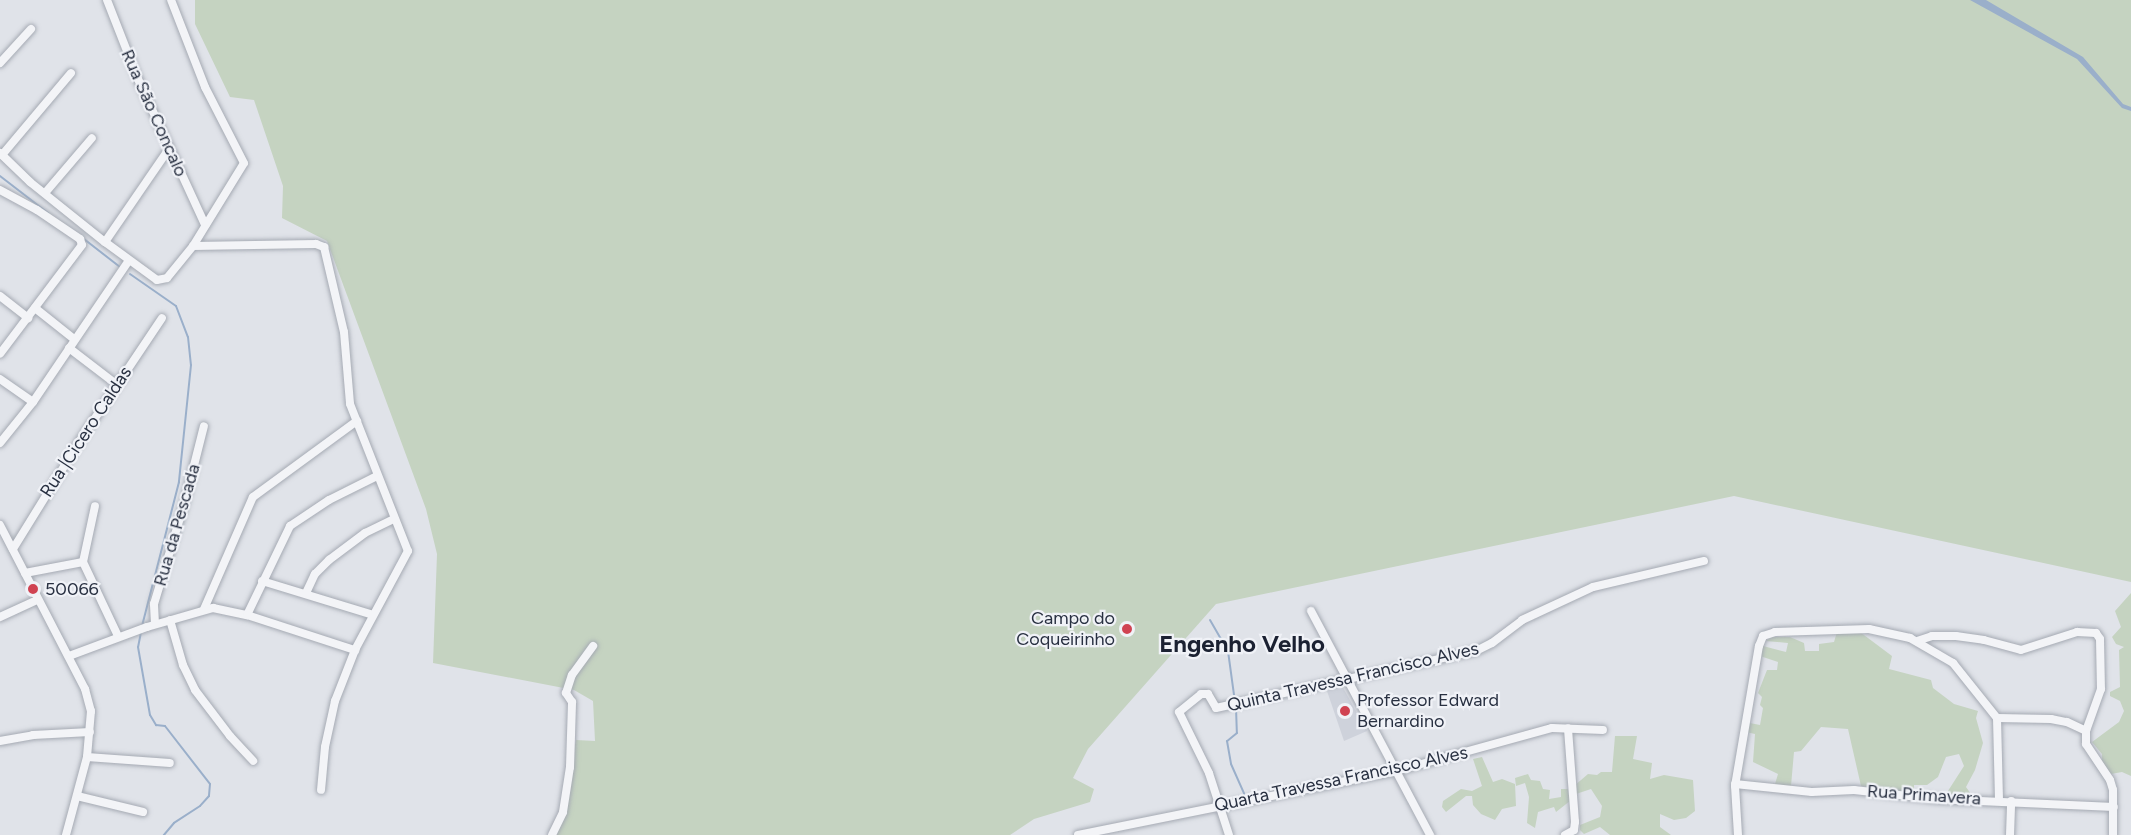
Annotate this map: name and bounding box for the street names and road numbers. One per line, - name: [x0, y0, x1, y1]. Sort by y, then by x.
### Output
- street label: Rua São Concalo: [116, 46, 192, 180]
- street label: Rua |Cicero Caldas: [36, 363, 136, 501]
- street label: Rua da Pescada: [149, 461, 205, 589]
- street label: Quinta Travessa Francisco Alves: [1225, 637, 1481, 717]
- street label: Quarta Travessa Francisco Alves: [1212, 742, 1470, 816]
- street label: Rua Primavera: [1866, 780, 1982, 810]

